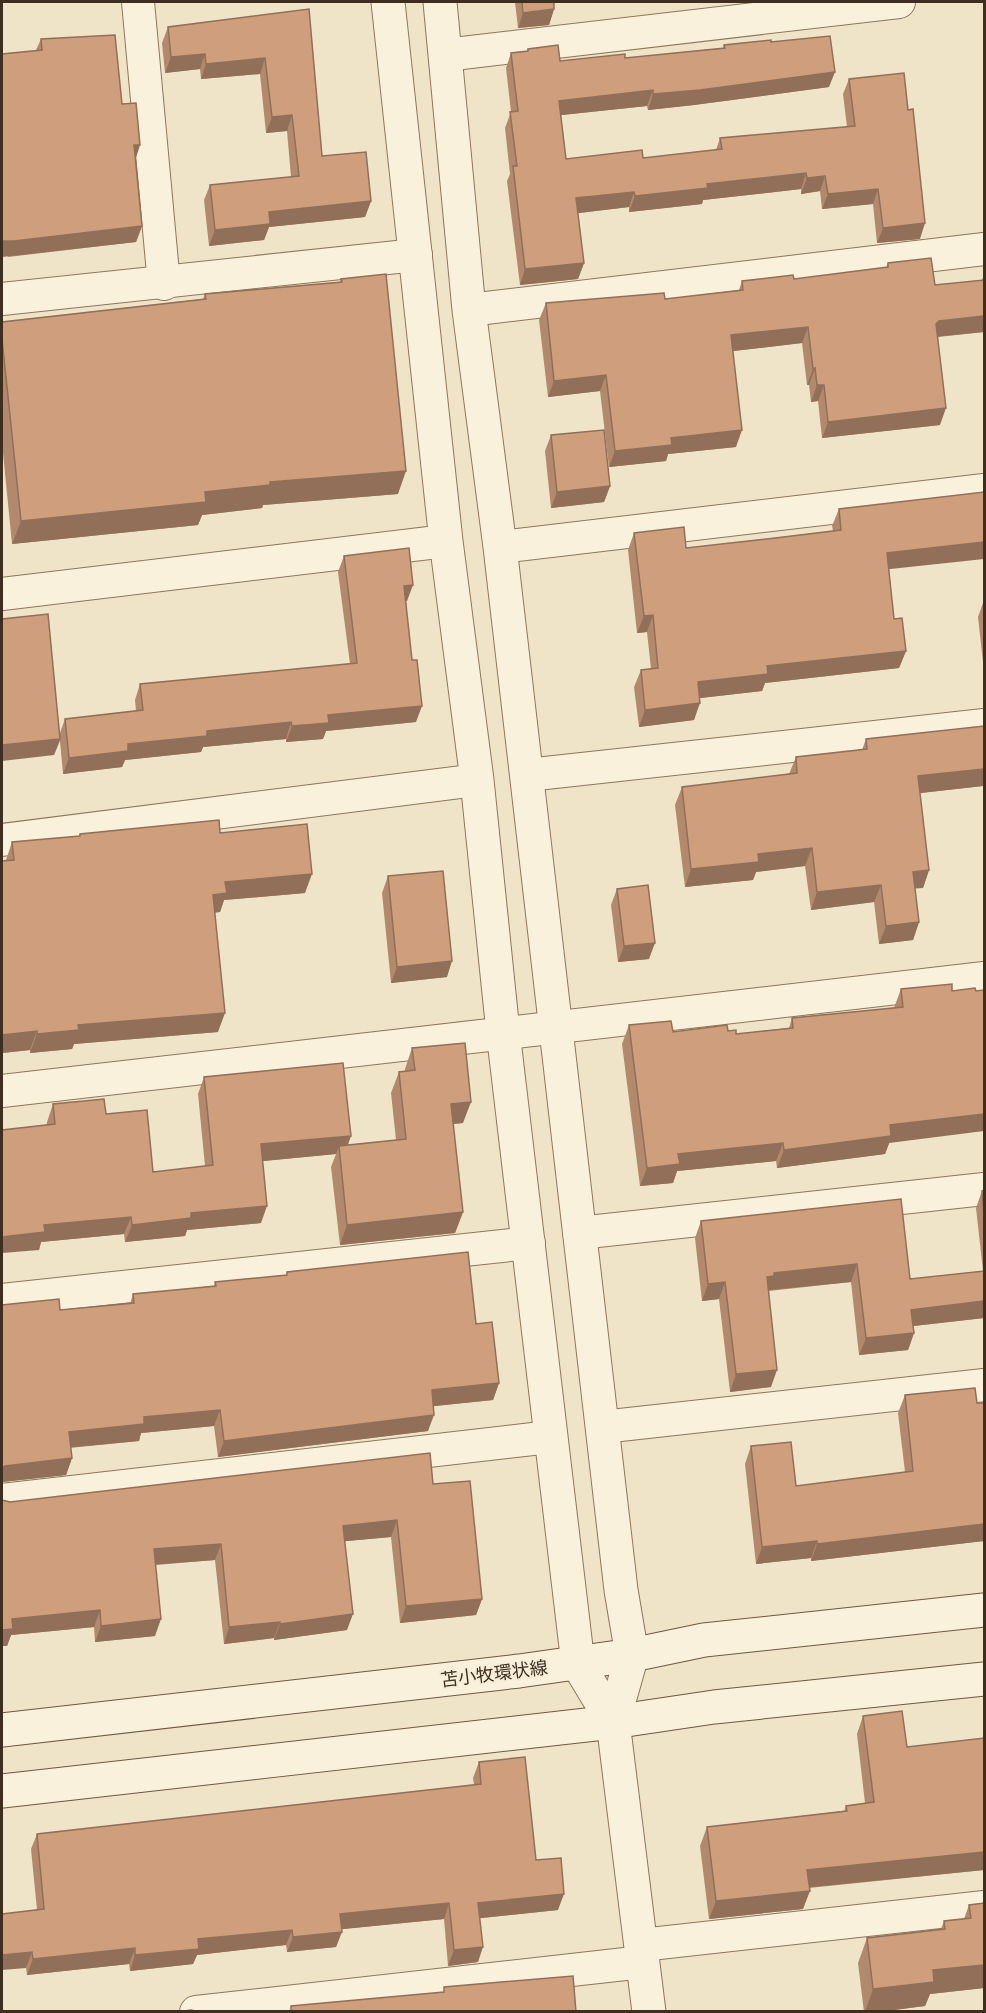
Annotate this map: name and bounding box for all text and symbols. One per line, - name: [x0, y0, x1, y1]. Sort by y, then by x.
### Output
- street label: 苫小牧環状線: [439, 1657, 549, 1691]

